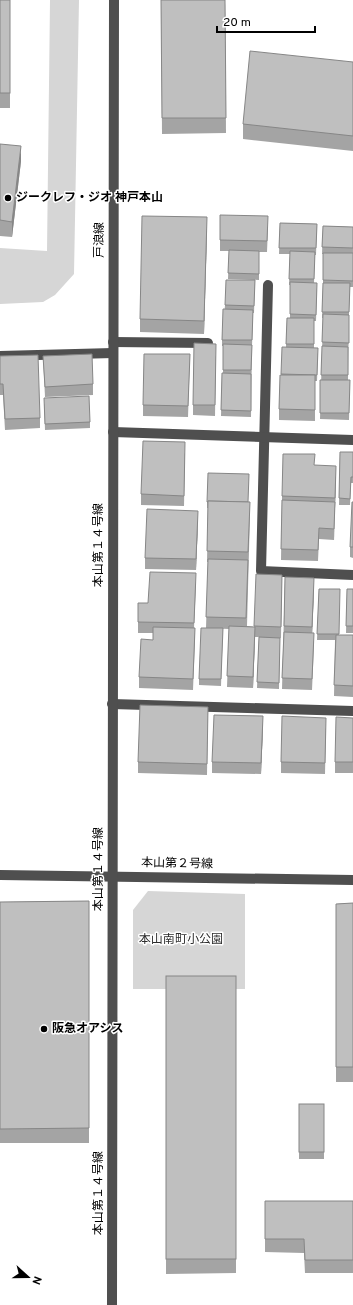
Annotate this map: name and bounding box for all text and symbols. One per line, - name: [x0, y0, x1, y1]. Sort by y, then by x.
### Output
- scale bar: [217, 8, 315, 34]
- text: 20 m: [223, 15, 251, 31]
- place label: ジークレフ・ジオ 神戸本山: [16, 190, 163, 206]
- marker: ジークレフ・ジオ 神戸本山: [3, 193, 13, 203]
- street label: 戸浪線: [92, 222, 108, 258]
- street label: 本山第１４号線: [91, 503, 107, 587]
- street label: 本山第１４号線: [91, 827, 107, 911]
- street label: 本山第２号線: [141, 855, 213, 873]
- park label: 本山南町小公園: [139, 932, 223, 948]
- place label: 阪急オアシス: [52, 1021, 124, 1037]
- marker: 阪急オアシス: [39, 1024, 49, 1034]
- street label: 本山第１４号線: [91, 1151, 107, 1235]
- north arrow: [8, 1257, 48, 1297]
- text: N: [28, 1274, 44, 1286]

